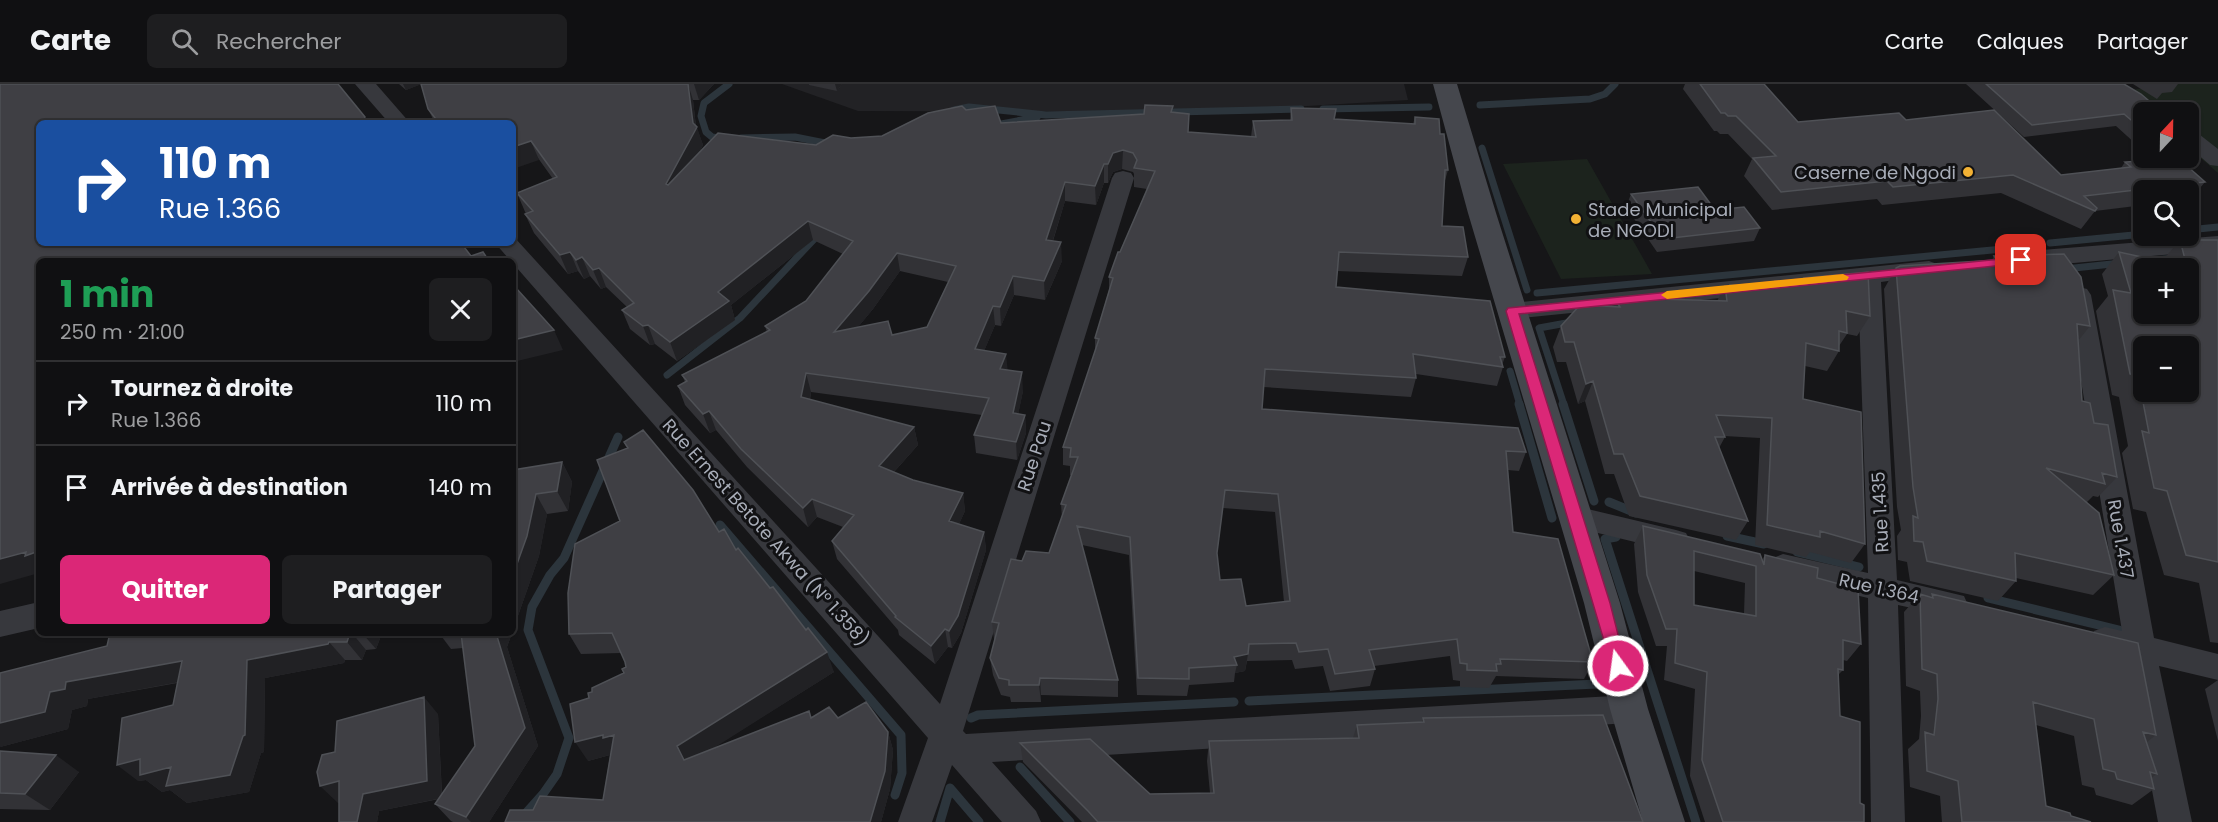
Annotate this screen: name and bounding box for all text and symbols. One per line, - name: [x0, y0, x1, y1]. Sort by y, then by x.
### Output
- search box: [147, 14, 567, 68]
- text: Carte: [30, 21, 111, 60]
- icon: search: [168, 25, 201, 58]
- text: Rechercher: [216, 26, 342, 57]
- text: Carte: [1885, 27, 1944, 56]
- text: Calques: [1977, 27, 2064, 56]
- text: Partager: [2097, 27, 2188, 56]
- north arrow: [2133, 102, 2199, 168]
- map controls: [2133, 102, 2199, 402]
- text: 110 m: [159, 134, 271, 193]
- icon: right: [60, 144, 138, 222]
- place label: Caserne de Ngodi: [1794, 160, 1956, 185]
- marker: Caserne de Ngodi: [1961, 165, 1975, 179]
- button: search: [2133, 180, 2199, 246]
- text: Rue 1.366: [159, 190, 281, 227]
- place label: Stade Municipal de NGODI: [1588, 197, 1733, 243]
- marker: Stade Municipal de NGODI: [1569, 212, 1583, 226]
- pin: [1995, 234, 2046, 285]
- icon: arrive: [2004, 243, 2037, 276]
- button: +: [2133, 258, 2199, 324]
- text: 1 min: [60, 269, 154, 320]
- button: close: [429, 278, 492, 341]
- text: 250 m · 21:00: [60, 318, 185, 346]
- button: −: [2133, 336, 2199, 402]
- text: Tournez à droite: [111, 373, 293, 404]
- icon: right: [60, 387, 93, 420]
- text: 110 m: [436, 388, 492, 419]
- text: Rue 1.366: [111, 406, 201, 434]
- street label: Rue Ernest Betote Akwa (N° 1.358): [657, 413, 875, 651]
- street label: Rue Pau: [1011, 418, 1057, 494]
- icon: arrive: [60, 471, 93, 504]
- street label: Rue 1.435: [1865, 471, 1895, 553]
- text: Arrivée à destination: [111, 472, 348, 503]
- text: 140 m: [429, 472, 492, 503]
- street label: Rue 1.437: [2102, 498, 2140, 581]
- button: Quitter: [60, 555, 270, 624]
- button: Partager: [282, 555, 492, 624]
- street label: Rue 1.364: [1837, 567, 1921, 609]
- position arrow: [1586, 634, 1650, 698]

